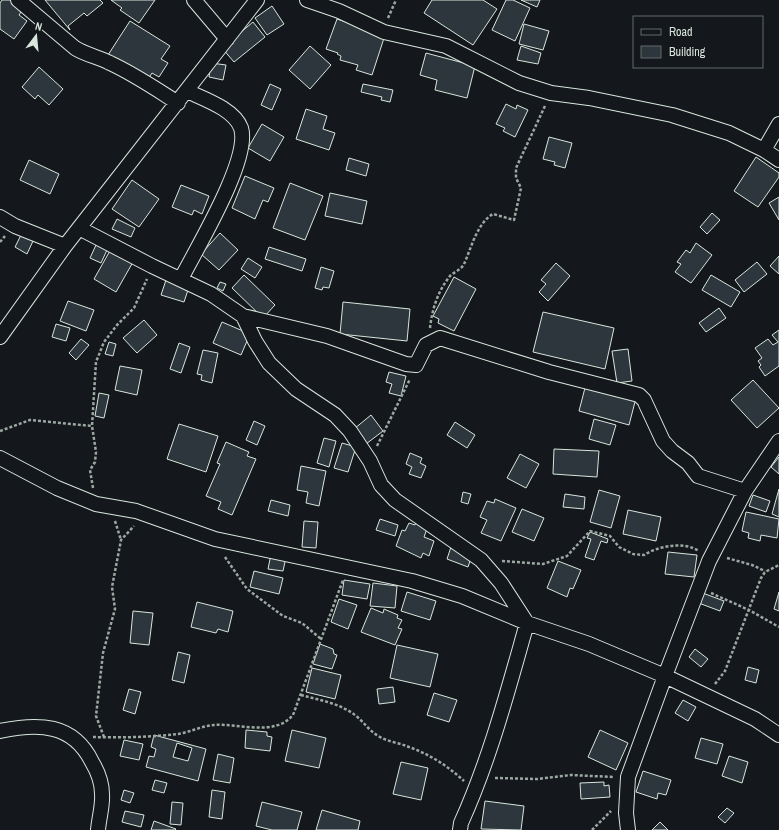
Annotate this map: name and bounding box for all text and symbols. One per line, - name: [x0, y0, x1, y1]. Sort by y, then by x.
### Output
- north arrow: [16, 16, 56, 56]
- legend: [633, 16, 763, 68]
- text: N: [34, 19, 44, 34]
- text: Road: [669, 24, 693, 40]
- text: Building: [669, 44, 706, 60]

